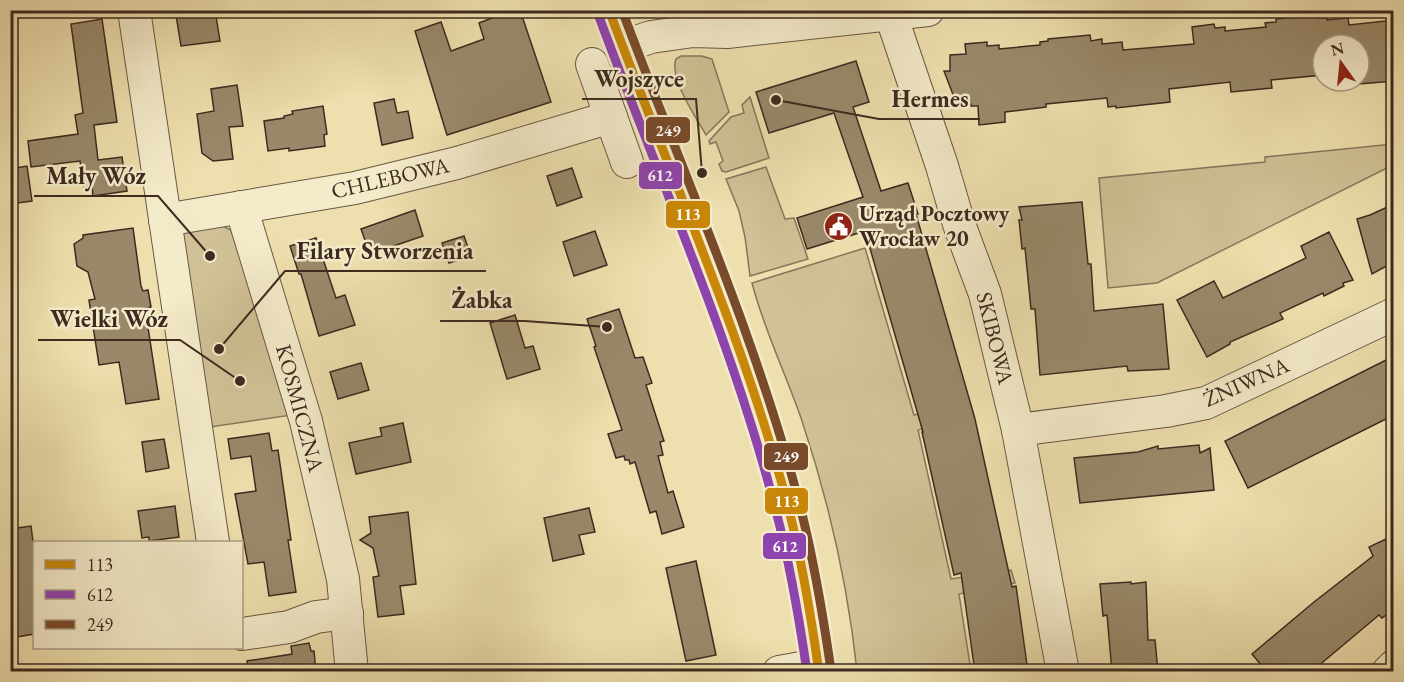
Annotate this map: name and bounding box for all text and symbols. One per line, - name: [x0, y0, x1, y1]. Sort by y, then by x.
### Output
- north arrow: [1311, 33, 1371, 93]
- text: N: [1328, 37, 1346, 61]
- callout: Wojszyce: [582, 57, 696, 99]
- text: Wojszyce: [594, 63, 684, 95]
- callout: Hermes: [879, 77, 980, 119]
- text: Hermes: [891, 83, 969, 114]
- line badge: 249: [645, 116, 691, 144]
- text: 249: [655, 120, 681, 141]
- street label: CHLEBOWA: [328, 150, 453, 206]
- callout: Mały Wóz: [34, 154, 158, 196]
- text: Mały Wóz: [46, 160, 147, 192]
- line badge: 612: [638, 161, 683, 190]
- text: 612: [647, 165, 673, 186]
- place label: Urząd Pocztowy Wrocław 20: [859, 199, 1010, 253]
- line badge: 113: [665, 200, 711, 229]
- text: 113: [675, 204, 701, 225]
- public building icon: Urząd Pocztowy Wrocław 20: [822, 210, 854, 242]
- callout: Filary Stworzenia: [285, 229, 486, 271]
- text: Filary Stworzenia: [297, 235, 474, 267]
- callout: Żabka: [440, 279, 525, 321]
- text: Żabka: [451, 284, 513, 315]
- street label: SKIBOWA: [970, 289, 1021, 388]
- callout: Wielki Wóz: [38, 298, 180, 340]
- text: Wielki Wóz: [50, 303, 168, 334]
- street label: KOSMICZNA: [269, 341, 331, 476]
- street label: ŻNIWNA: [1199, 350, 1294, 414]
- line badge: 249: [763, 442, 809, 471]
- text: 249: [773, 446, 799, 467]
- line badge: 113: [764, 487, 809, 515]
- text: 113: [774, 491, 800, 512]
- line badge: 612: [762, 532, 807, 560]
- text: 612: [772, 536, 798, 557]
- legend: [33, 541, 243, 649]
- text: 113: [87, 553, 113, 576]
- text: 612: [87, 583, 113, 606]
- text: 249: [87, 613, 113, 636]

